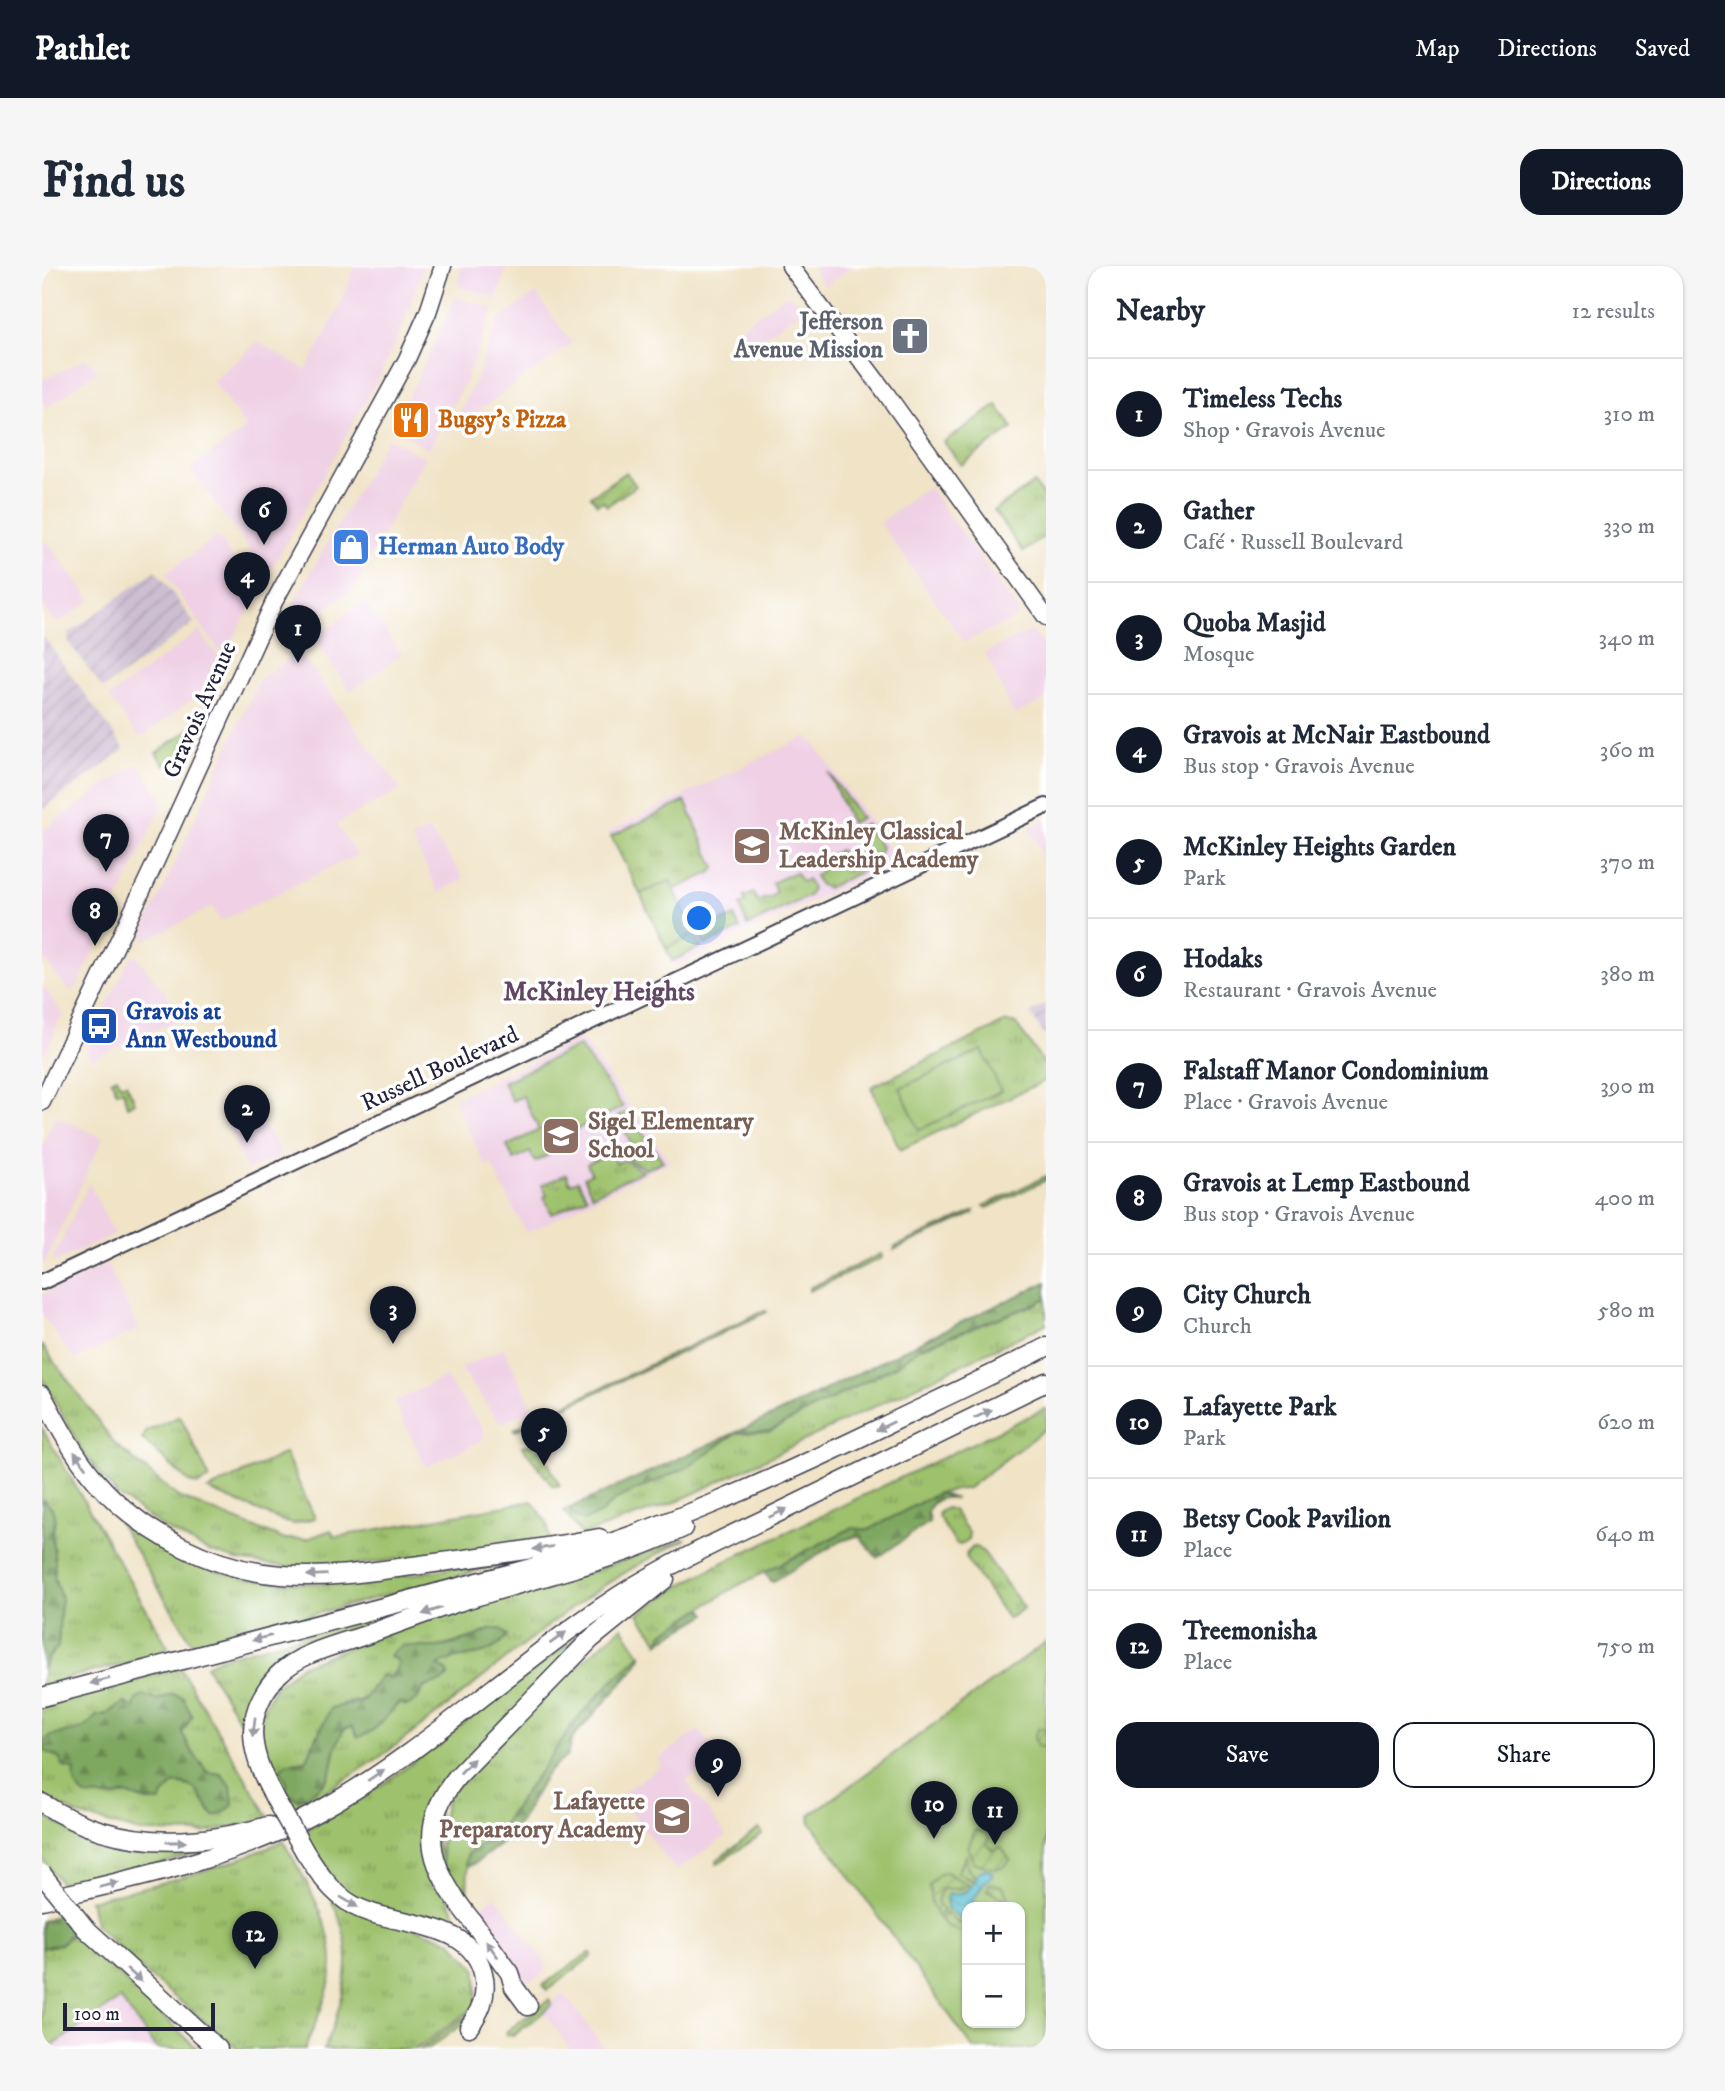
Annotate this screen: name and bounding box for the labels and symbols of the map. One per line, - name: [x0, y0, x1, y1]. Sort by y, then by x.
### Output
- place label: Jefferson Avenue Mission: [733, 307, 883, 365]
- church icon: Jefferson Avenue Mission: [889, 315, 931, 357]
- restaurant icon: Bugsy's Pizza: [390, 399, 432, 441]
- place label: Bugsy's Pizza: [438, 405, 567, 435]
- pin: 6: [241, 487, 287, 545]
- shop icon: Herman Auto Body: [330, 526, 372, 568]
- place label: Herman Auto Body: [378, 532, 565, 562]
- pin: 4: [224, 552, 270, 610]
- pin: 1: [275, 605, 321, 663]
- street label: Gravois Avenue: [157, 637, 244, 783]
- pin: 7: [83, 814, 129, 872]
- place label: McKinley Classical Leadership Academy: [779, 817, 979, 875]
- school or university icon: McKinley Classical Leadership Academy: [731, 825, 773, 867]
- pin: 8: [72, 888, 118, 946]
- your location: [682, 901, 716, 935]
- district label: McKinley Heights: [503, 976, 695, 1009]
- place label: Gravois at Ann Westbound: [125, 997, 278, 1055]
- bus stop icon: Gravois at Ann Westbound: [78, 1005, 120, 1047]
- street label: Russell Boulevard: [357, 1019, 523, 1119]
- pin: 2: [224, 1085, 270, 1143]
- place label: Sigel Elementary School: [588, 1107, 754, 1165]
- school or university icon: Sigel Elementary School: [540, 1115, 582, 1157]
- pin: 3: [370, 1286, 416, 1344]
- pin: 5: [521, 1408, 567, 1466]
- one-way arrow: [973, 1408, 993, 1419]
- one-way arrow: [875, 1420, 895, 1431]
- one-way arrow: [73, 1451, 87, 1469]
- one-way arrow: [768, 1507, 788, 1519]
- one-way arrow: [531, 1543, 553, 1554]
- one-way arrow: [306, 1570, 328, 1581]
- one-way arrow: [422, 1606, 443, 1617]
- one-way arrow: [548, 1631, 567, 1645]
- one-way arrow: [251, 1633, 273, 1644]
- one-way arrow: [88, 1676, 110, 1687]
- one-way arrow: [248, 1716, 259, 1738]
- pin: 9: [695, 1739, 741, 1797]
- one-way arrow: [458, 1758, 475, 1775]
- one-way arrow: [367, 1768, 385, 1782]
- pin: 10: [911, 1781, 957, 1839]
- place label: Lafayette Preparatory Academy: [439, 1787, 646, 1845]
- pin: 11: [972, 1787, 1018, 1845]
- school or university icon: Lafayette Preparatory Academy: [651, 1795, 693, 1837]
- one-way arrow: [165, 1836, 187, 1848]
- one-way arrow: [98, 1879, 120, 1890]
- one-way arrow: [340, 1896, 359, 1908]
- pin: 12: [232, 1911, 278, 1969]
- one-way arrow: [486, 1940, 500, 1958]
- one-way arrow: [125, 1967, 143, 1983]
- scale bar: [63, 2000, 215, 2032]

